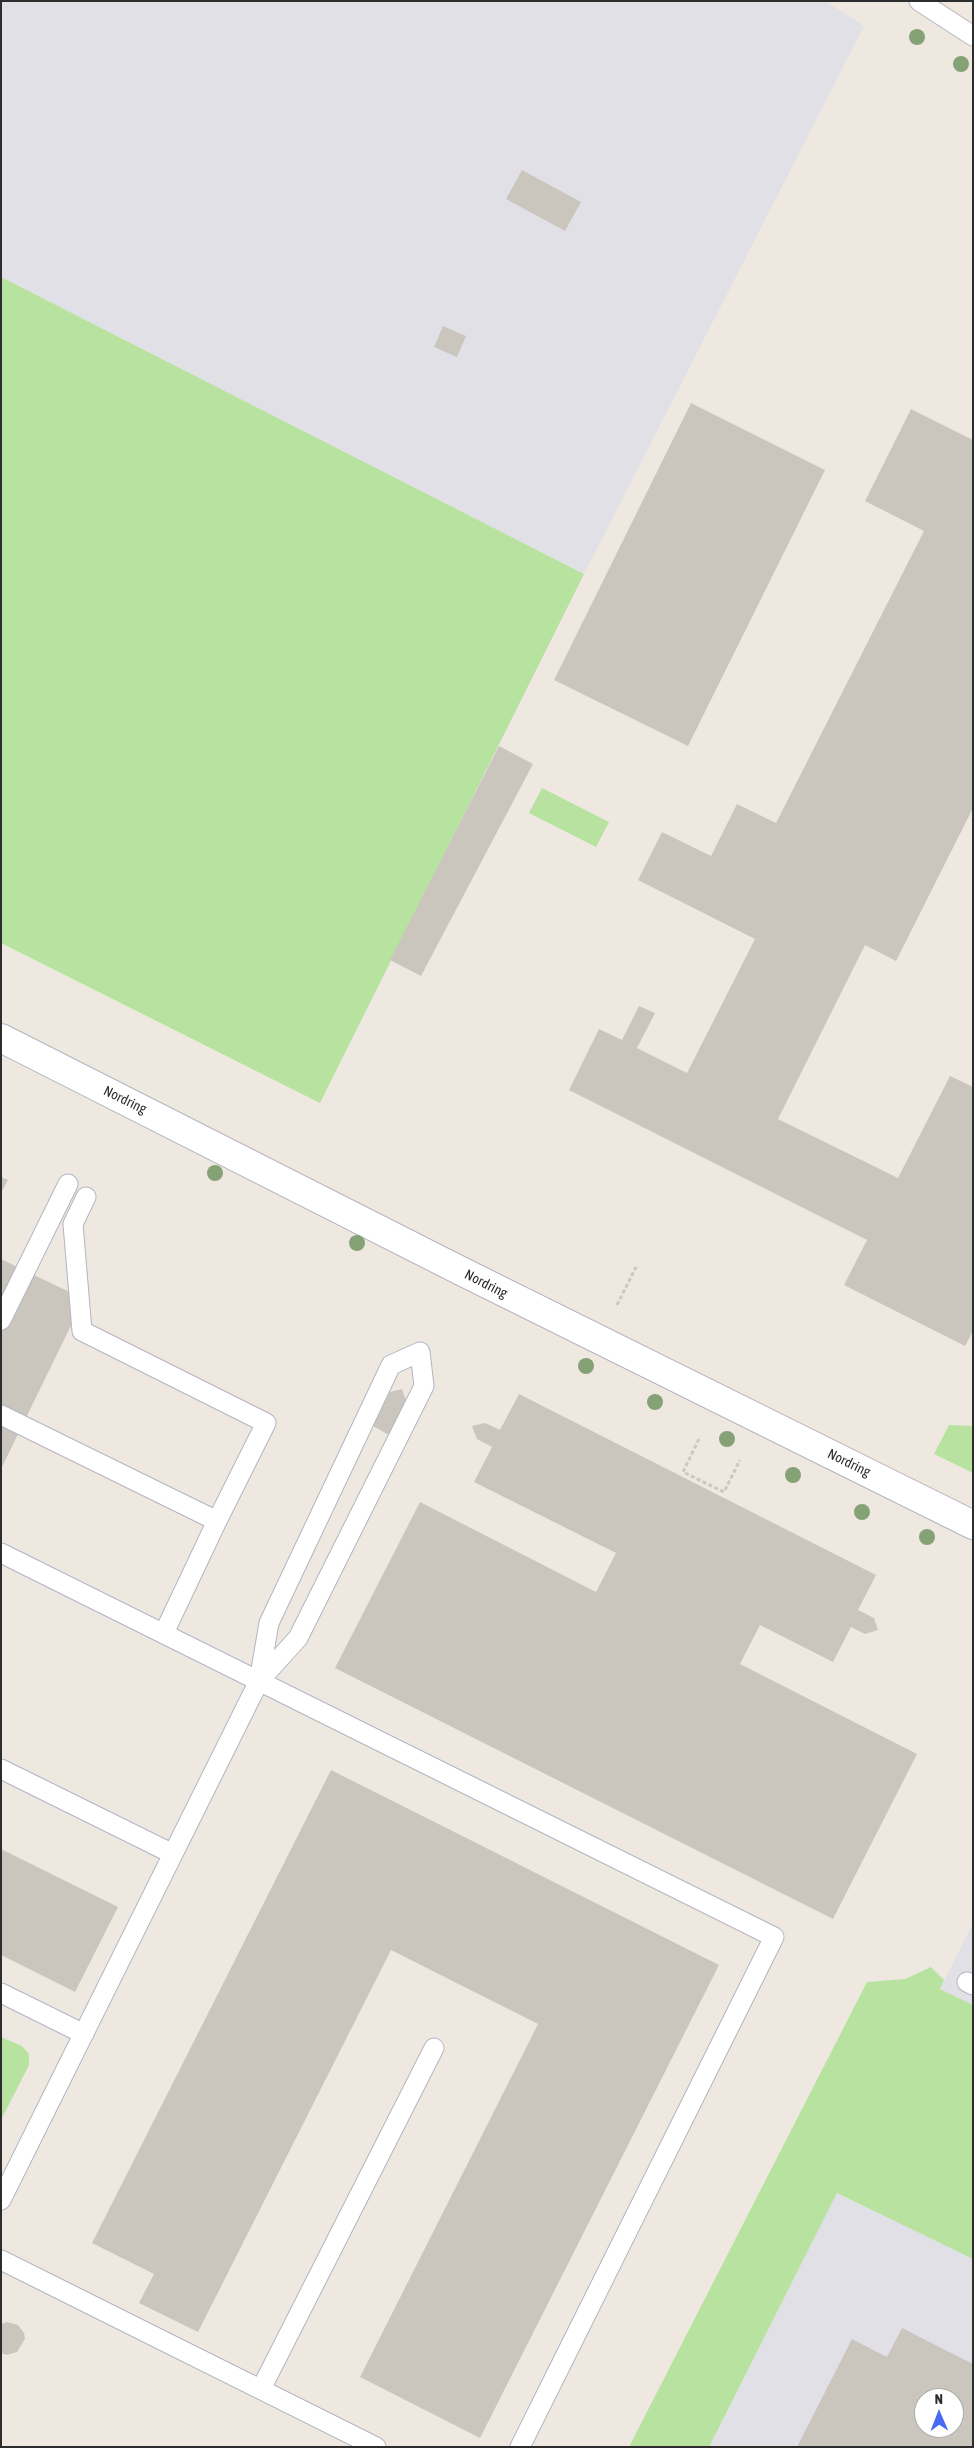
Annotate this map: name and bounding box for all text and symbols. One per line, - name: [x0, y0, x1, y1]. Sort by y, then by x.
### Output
- street label: Nordring: [101, 1082, 149, 1118]
- street label: Nordring: [462, 1266, 510, 1302]
- street label: Nordring: [825, 1445, 873, 1481]
- north arrow: [914, 2388, 964, 2438]
- text: N: [934, 2391, 943, 2407]

